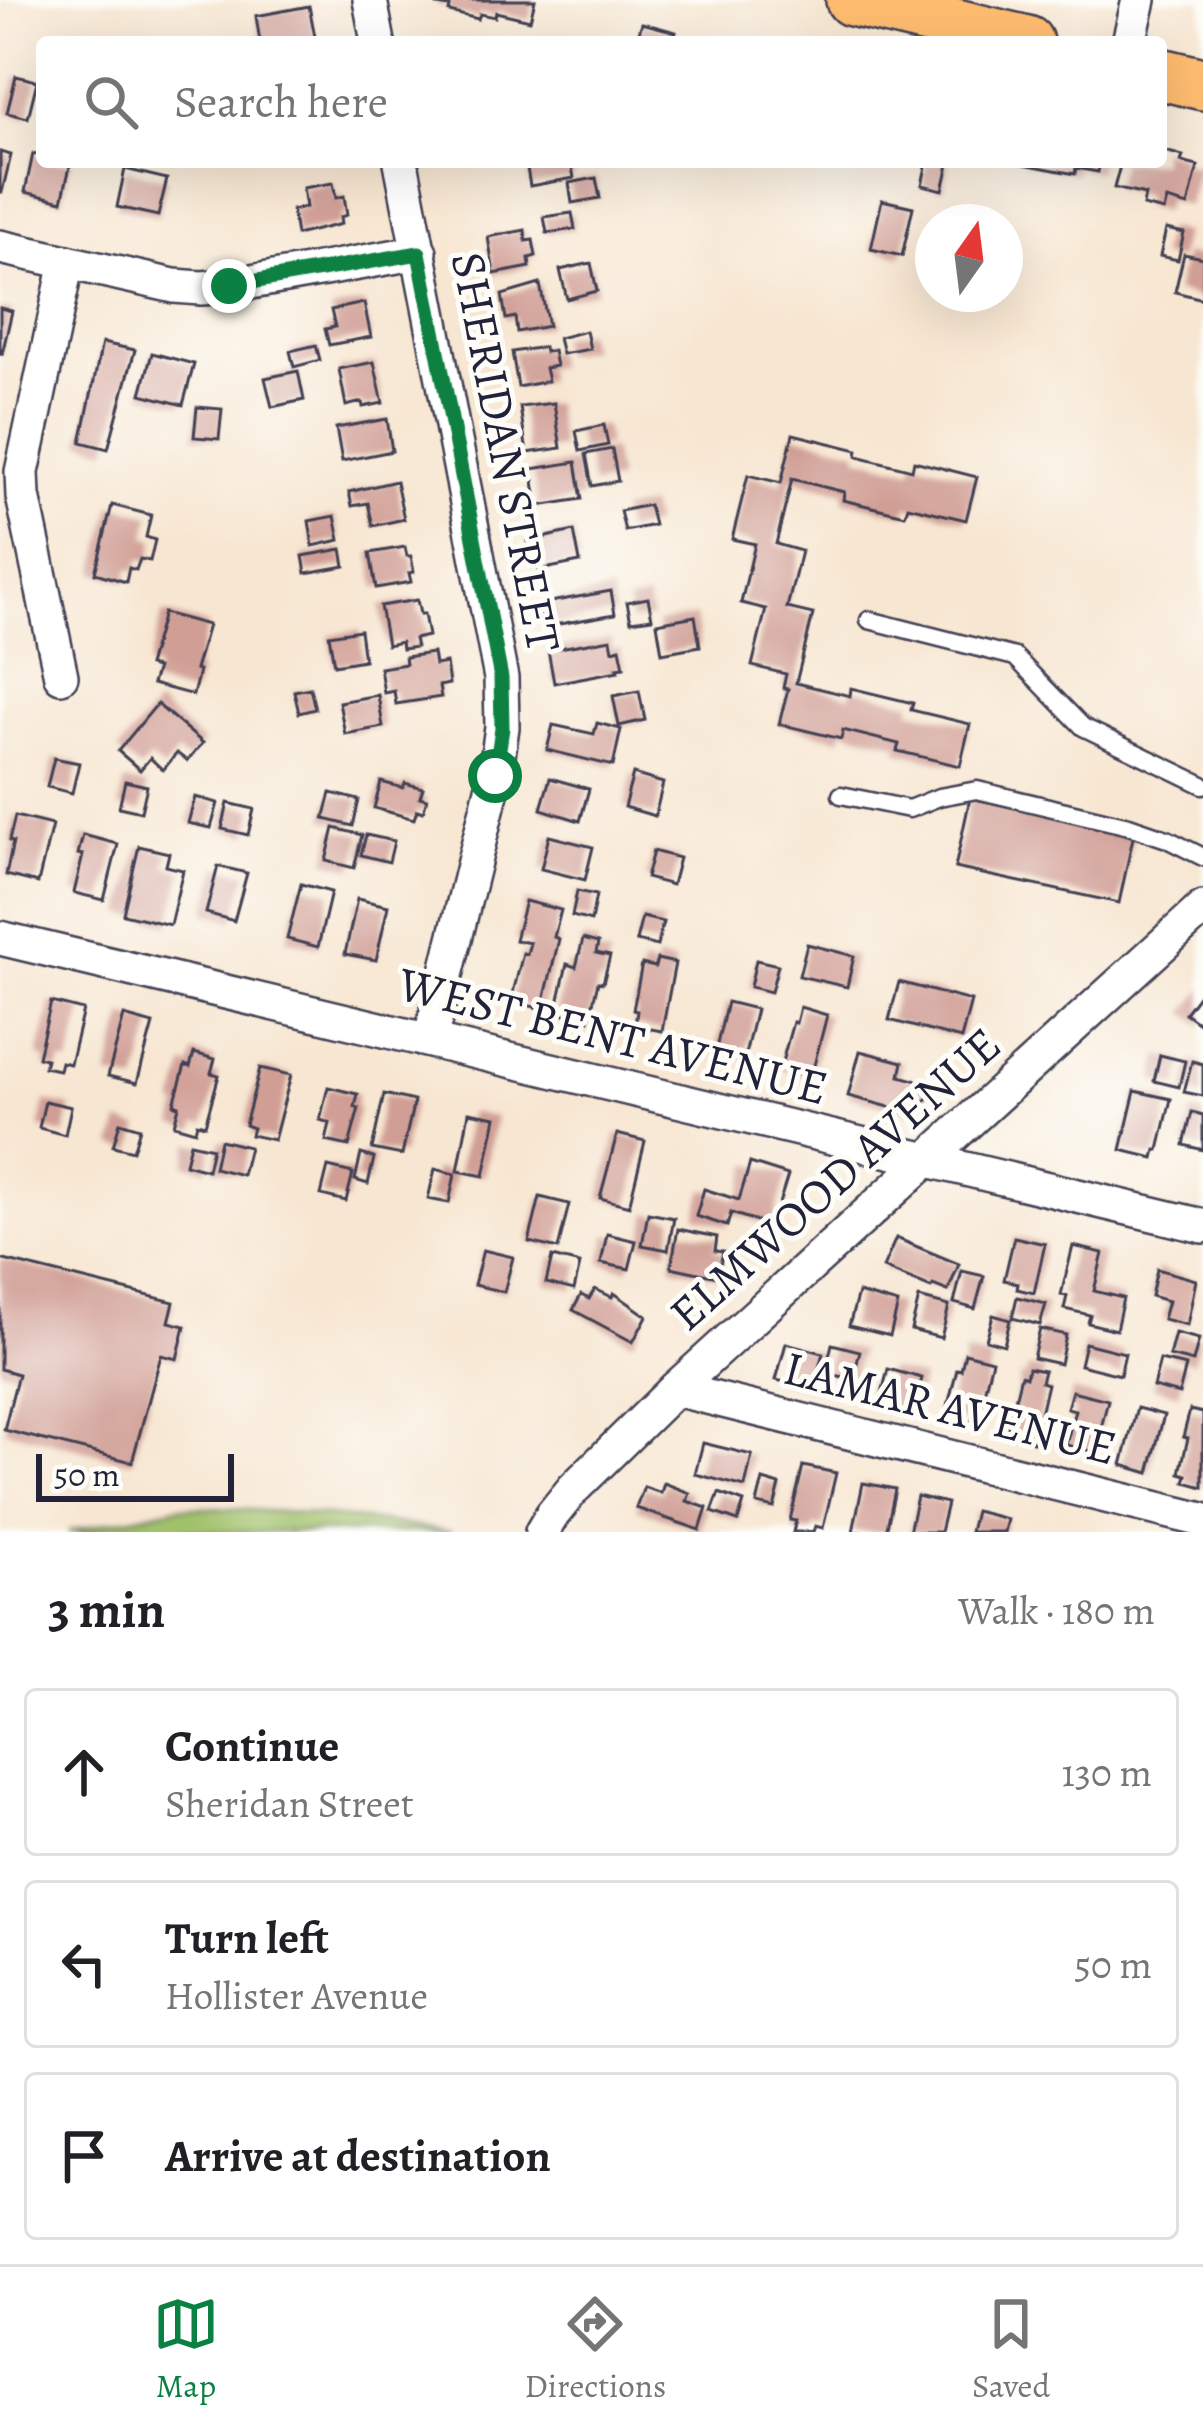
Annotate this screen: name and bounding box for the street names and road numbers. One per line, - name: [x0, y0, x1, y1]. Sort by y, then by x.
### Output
- street label: SHERIDAN STREET: [435, 246, 577, 658]
- street label: WEST BENT AVENUE: [391, 951, 834, 1121]
- street label: ELMWOOD AVENUE: [655, 1012, 1015, 1346]
- street label: LAMAR AVENUE: [777, 1335, 1123, 1481]

